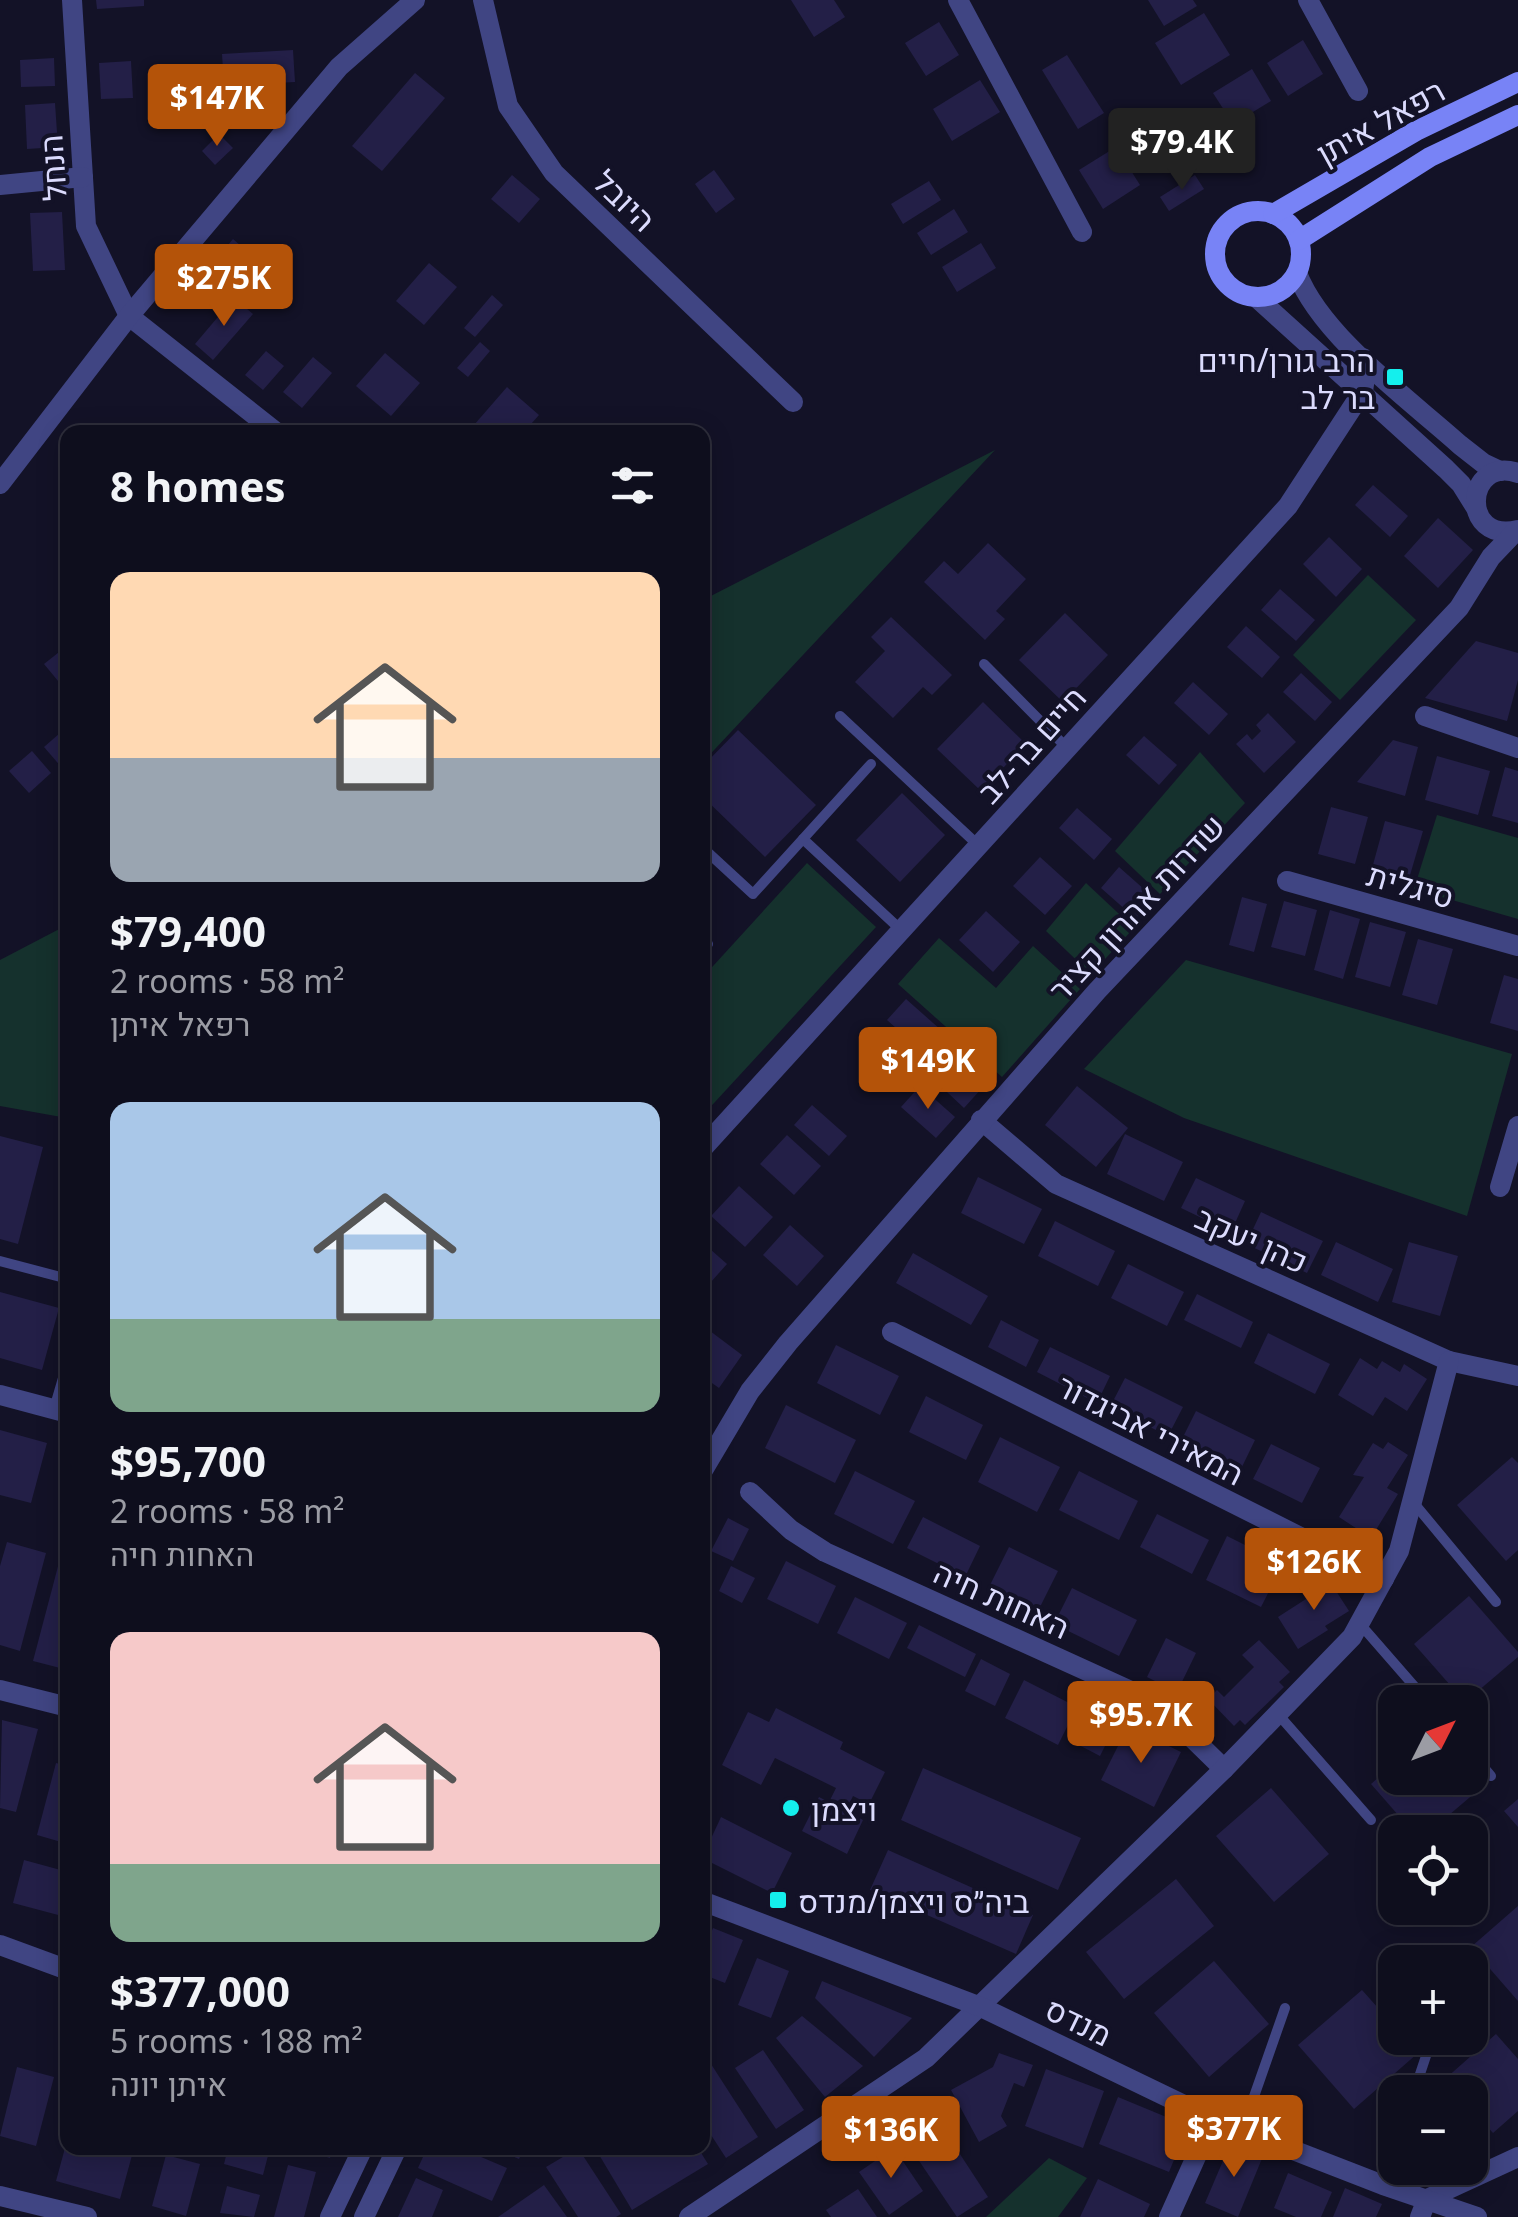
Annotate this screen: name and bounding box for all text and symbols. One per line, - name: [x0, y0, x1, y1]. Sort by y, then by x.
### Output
- pin: $147K: [147, 64, 287, 149]
- street label: רפאל איתן: [1308, 68, 1452, 174]
- text: $147K: [170, 75, 264, 118]
- pin: $79.4K: [1101, 108, 1263, 193]
- text: $79.4K: [1130, 119, 1234, 162]
- street label: הנחל: [28, 133, 76, 203]
- street label: היובל: [584, 160, 666, 240]
- pin: $275K: [154, 244, 294, 329]
- text: $275K: [177, 255, 271, 298]
- place label: הרב גורן/חיים בר לב: [1198, 338, 1375, 418]
- marker: הרב גורן/חיים בר לב: [1384, 366, 1406, 388]
- text: 8 homes: [110, 457, 286, 514]
- icon: filters: [605, 458, 660, 513]
- icon: home: [295, 637, 475, 817]
- street label: חיים בר-לב: [967, 676, 1095, 812]
- street label: שדרות אהרון קציר: [1038, 804, 1234, 1010]
- street label: סיגלית: [1363, 852, 1459, 918]
- text: $79,400: [110, 902, 266, 959]
- text: 2 rooms · 58 m²: [110, 959, 344, 1002]
- text: רפאל איתן: [110, 1002, 250, 1045]
- pin: $149K: [858, 1027, 998, 1112]
- text: $149K: [881, 1038, 975, 1081]
- icon: home: [295, 1167, 475, 1347]
- street label: כהן יעקב: [1189, 1195, 1315, 1283]
- street label: המאירי אביגדור: [1050, 1363, 1252, 1495]
- text: $95,700: [110, 1432, 266, 1489]
- text: 2 rooms · 58 m²: [110, 1489, 344, 1532]
- pin: $126K: [1244, 1528, 1384, 1613]
- text: האחות חיה: [110, 1532, 254, 1575]
- text: $126K: [1267, 1539, 1361, 1582]
- street label: האחות חיה: [927, 1550, 1077, 1648]
- pin: $95.7K: [1060, 1681, 1222, 1766]
- north arrow: [1378, 1685, 1488, 1795]
- map controls: [1378, 1685, 1488, 2185]
- text: $95.7K: [1089, 1692, 1193, 1735]
- icon: home: [295, 1697, 475, 1877]
- place label: ויצמן: [811, 1787, 877, 1830]
- marker: ויצמן: [780, 1797, 802, 1819]
- button: locate: [1378, 1815, 1488, 1925]
- place label: ביה״ס ויצמן/מנדס: [798, 1879, 1030, 1922]
- marker: ביה״ס ויצמן/מנדס: [767, 1889, 789, 1911]
- button: +: [1378, 1945, 1488, 2055]
- text: $377,000: [110, 1962, 290, 2019]
- street label: מנדס: [1039, 1987, 1119, 2055]
- text: 5 rooms · 188 m²: [110, 2019, 363, 2062]
- text: איתן יונה: [110, 2062, 227, 2105]
- button: −: [1378, 2075, 1488, 2185]
- pin: $377K: [1164, 2095, 1304, 2180]
- pin: $136K: [821, 2096, 961, 2181]
- text: $377K: [1187, 2106, 1281, 2149]
- text: $136K: [844, 2107, 938, 2150]

